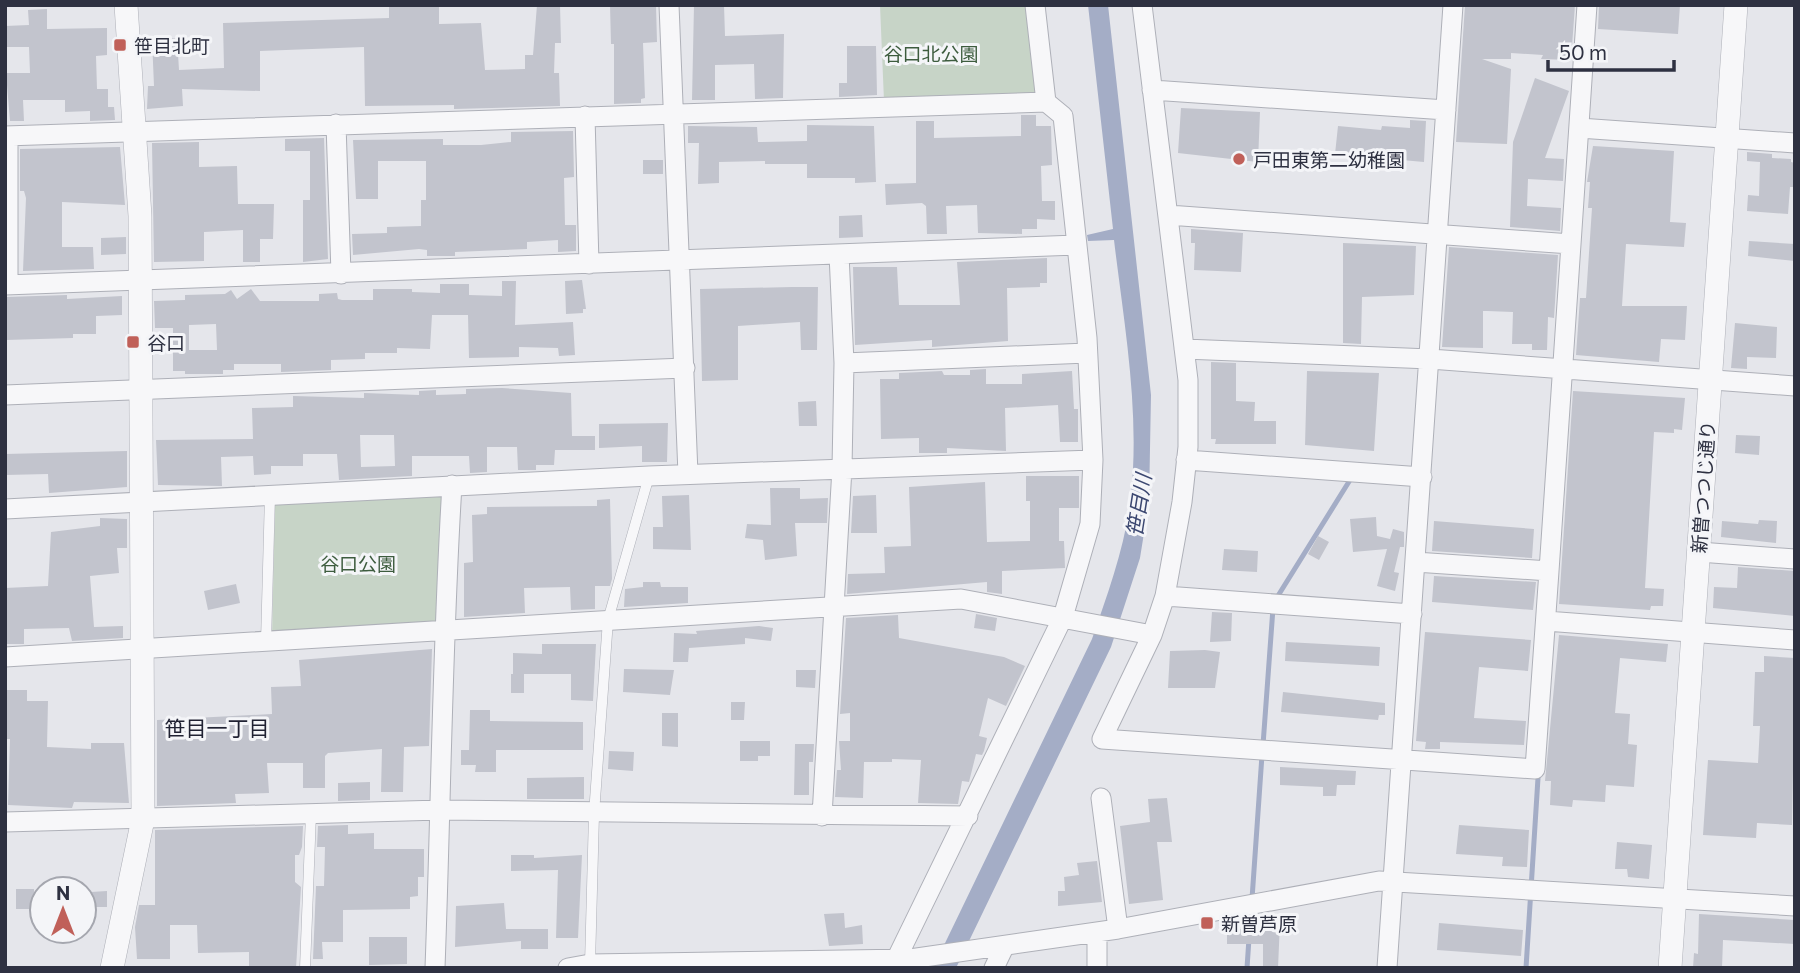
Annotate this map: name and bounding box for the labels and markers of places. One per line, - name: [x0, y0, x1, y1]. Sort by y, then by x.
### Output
- place label: 笹目北町: [134, 34, 210, 57]
- marker: 笹目北町: [112, 37, 128, 53]
- place label: 戸田東第二幼稚園: [1253, 148, 1405, 171]
- marker: 戸田東第二幼稚園: [1231, 151, 1247, 167]
- place label: 谷口: [147, 331, 185, 354]
- marker: 谷口: [125, 334, 141, 350]
- place label: 新曽芦原: [1221, 912, 1297, 935]
- marker: 新曽芦原: [1199, 915, 1215, 931]

